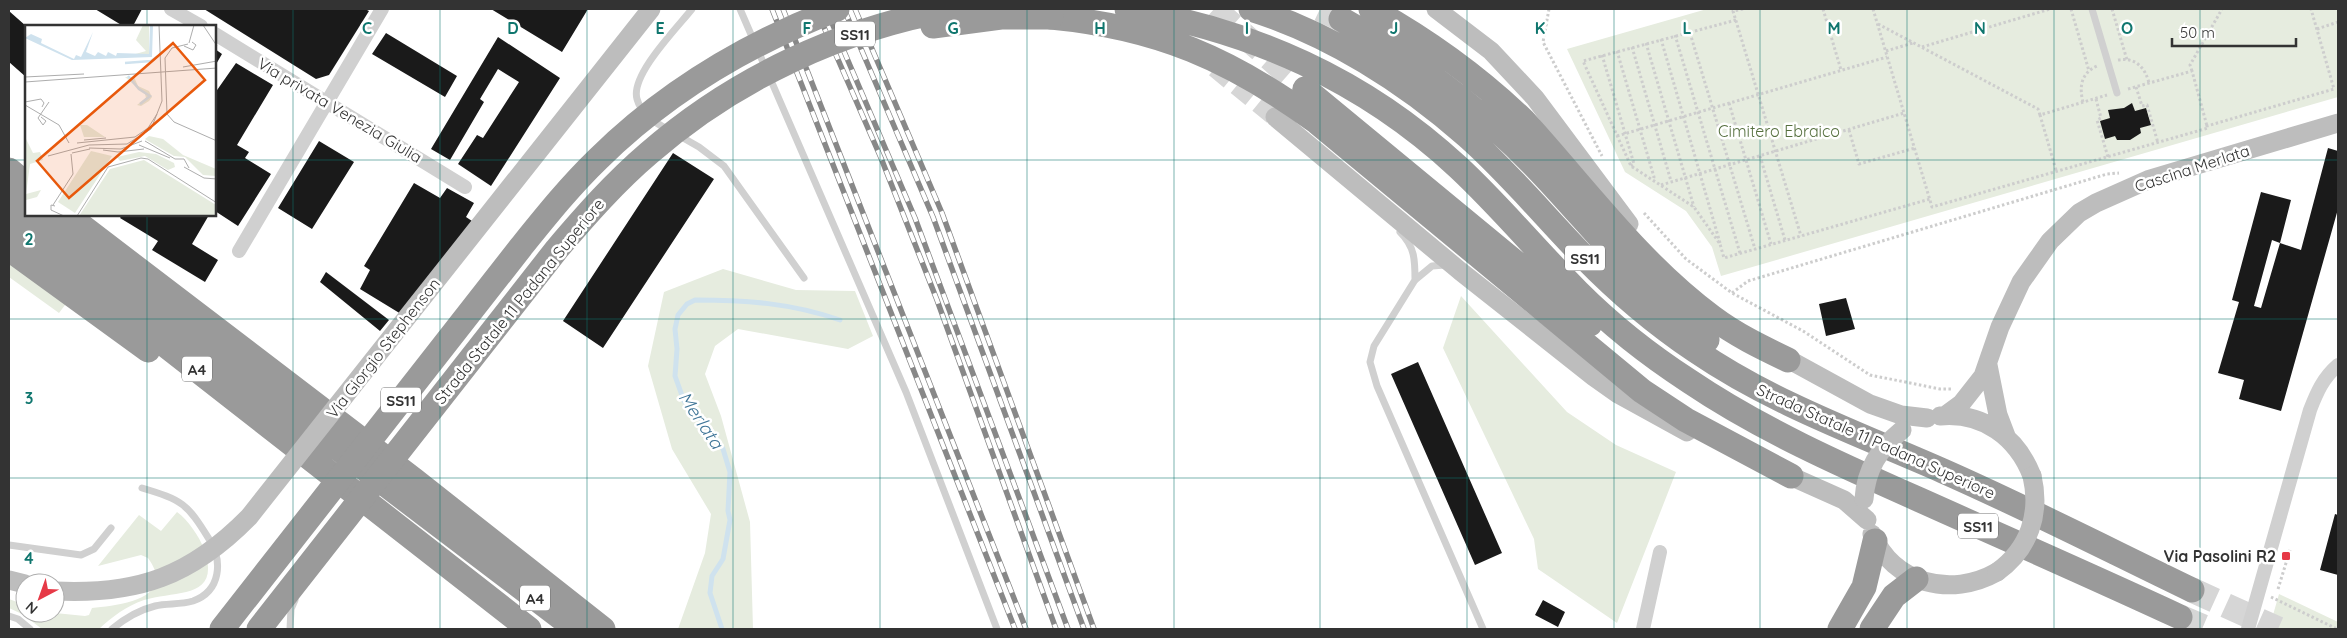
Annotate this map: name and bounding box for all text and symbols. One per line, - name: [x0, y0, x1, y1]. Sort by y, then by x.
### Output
- scale bar: [2172, 15, 2296, 47]
- text: C: [362, 18, 372, 38]
- text: D: [507, 18, 519, 38]
- text: E: [655, 18, 665, 38]
- text: F: [803, 18, 812, 38]
- text: G: [947, 18, 959, 38]
- text: H: [1094, 18, 1106, 38]
- text: I: [1245, 18, 1249, 38]
- text: J: [1390, 18, 1398, 38]
- text: K: [1535, 18, 1545, 38]
- text: L: [1683, 18, 1692, 38]
- text: M: [1827, 18, 1841, 38]
- text: N: [1974, 18, 1986, 38]
- text: O: [2121, 18, 2133, 38]
- road number: SS11: [835, 22, 875, 46]
- text: 50 m: [2180, 23, 2215, 42]
- inset map: [25, 25, 216, 216]
- street label: Via privata Venezia Giulia: [254, 53, 426, 167]
- park label: Cimitero Ebraico: [1718, 121, 1840, 141]
- street label: Cascina Merlata: [2132, 140, 2252, 196]
- street label: Strada Statale 11 Padana Superiore: [430, 194, 608, 408]
- text: 2: [24, 229, 34, 249]
- road number: SS11: [1565, 246, 1605, 270]
- street label: Via Giorgio Stephenson: [322, 274, 444, 422]
- road number: A4: [182, 356, 212, 382]
- street label: Strada Statale 11 Padana Superiore: [1754, 379, 1998, 503]
- water label: Merlata: [674, 387, 729, 454]
- text: 3: [25, 388, 33, 408]
- road number: SS11: [381, 388, 421, 412]
- road number: SS11: [1958, 514, 1998, 538]
- place label: Via Pasolini R2: [2164, 546, 2276, 566]
- text: 4: [24, 548, 34, 568]
- marker: Via Pasolini R2: [2280, 550, 2292, 562]
- north arrow: [15, 573, 65, 623]
- road number: A4: [520, 586, 550, 610]
- text: N: [22, 598, 41, 618]

